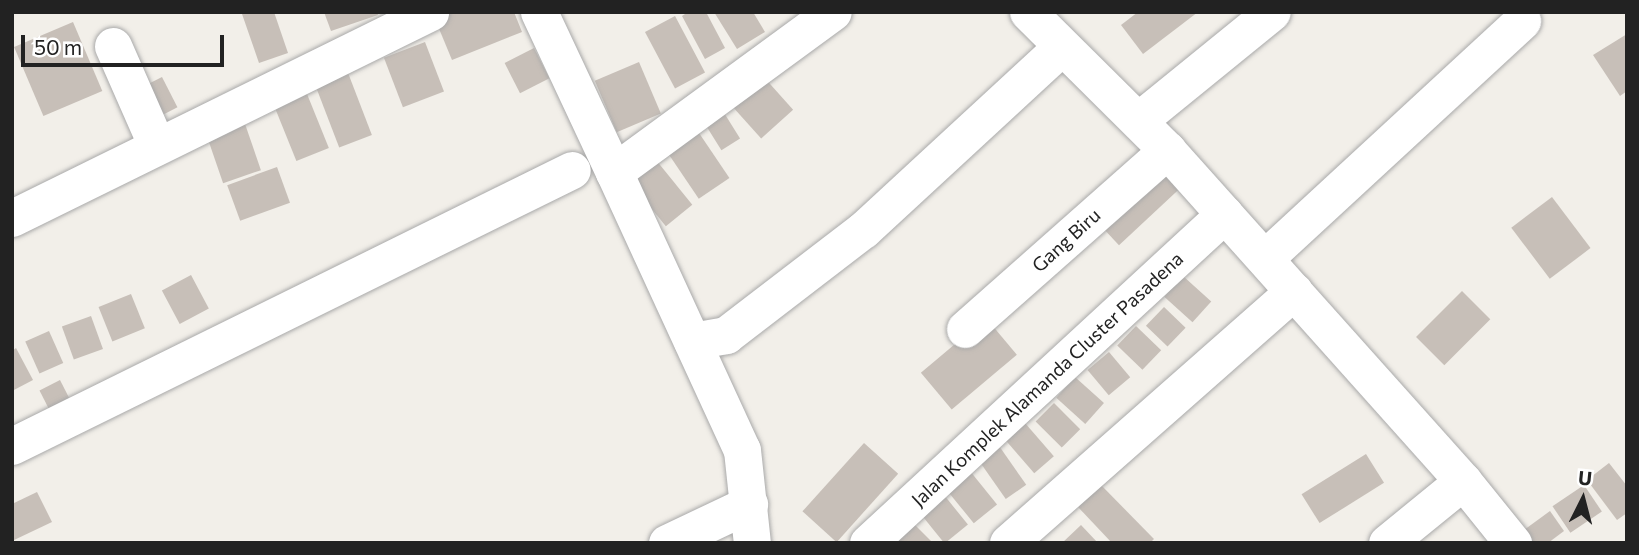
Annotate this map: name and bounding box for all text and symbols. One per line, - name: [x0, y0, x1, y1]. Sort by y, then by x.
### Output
- scale bar: [24, 21, 228, 65]
- text: 50 m: [34, 34, 82, 59]
- street label: Gang Biru: [1027, 203, 1105, 277]
- street label: Jalan Komplek Alamanda Cluster Pasadena: [907, 247, 1187, 511]
- north arrow: [1548, 464, 1618, 534]
- text: U: [1577, 465, 1593, 490]

